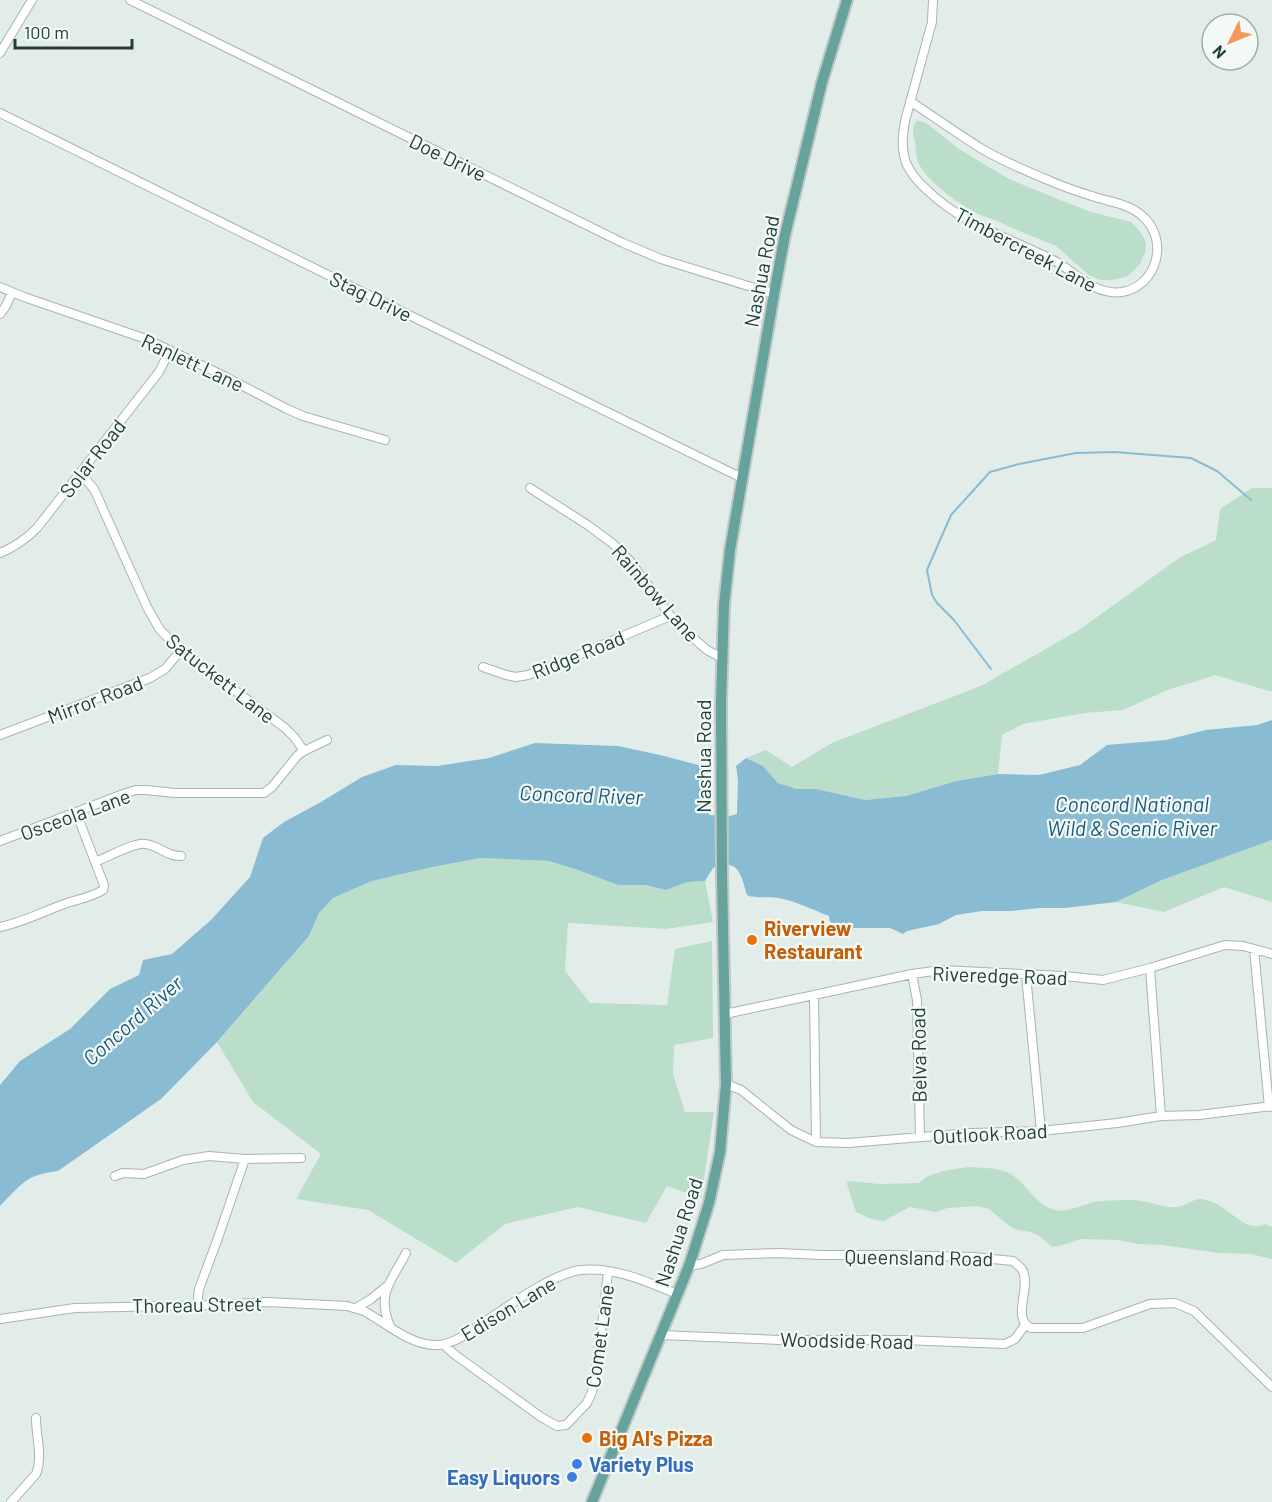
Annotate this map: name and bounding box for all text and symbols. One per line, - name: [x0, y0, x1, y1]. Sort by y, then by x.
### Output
- scale bar: [15, 12, 132, 50]
- north arrow: [1200, 12, 1260, 72]
- text: 100 m: [24, 21, 69, 43]
- text: N: [1208, 42, 1229, 63]
- street label: Doe Drive: [406, 128, 490, 186]
- street label: Timbercreek Lane: [951, 202, 1101, 296]
- street label: Nashua Road: [738, 213, 784, 329]
- street label: Stag Drive: [326, 266, 416, 326]
- street label: Ranlett Lane: [138, 328, 248, 396]
- street label: Solar Road: [54, 414, 130, 502]
- street label: Rainbow Lane: [607, 540, 705, 646]
- street label: Ridge Road: [528, 625, 628, 683]
- street label: Satuckett Lane: [162, 628, 280, 728]
- street label: Mirror Road: [44, 670, 146, 728]
- street label: Nashua Road: [691, 699, 715, 813]
- water label: Concord River: [519, 779, 644, 809]
- street label: Osceola Lane: [17, 783, 133, 845]
- water label: Concord National Wild & Scenic River: [1047, 791, 1218, 840]
- place label: Riverview Restaurant: [764, 916, 863, 963]
- marker: Riverview Restaurant: [745, 933, 759, 947]
- street label: Riveredge Road: [932, 961, 1068, 989]
- water label: Concord River: [77, 970, 187, 1070]
- street label: Belva Road: [905, 1007, 931, 1103]
- street label: Outlook Road: [932, 1118, 1048, 1148]
- street label: Nashua Road: [649, 1174, 707, 1290]
- street label: Queensland Road: [845, 1244, 993, 1270]
- street label: Edison Lane: [456, 1270, 560, 1346]
- street label: Comet Lane: [580, 1283, 618, 1389]
- street label: Thoreau Street: [132, 1291, 262, 1317]
- street label: Woodside Road: [780, 1327, 914, 1353]
- place label: Big Al's Pizza: [599, 1426, 713, 1450]
- marker: Big Al's Pizza: [580, 1431, 594, 1445]
- place label: Variety Plus: [589, 1452, 694, 1476]
- marker: Variety Plus: [570, 1457, 584, 1471]
- place label: Easy Liquors: [447, 1465, 560, 1489]
- marker: Easy Liquors: [565, 1470, 579, 1484]

